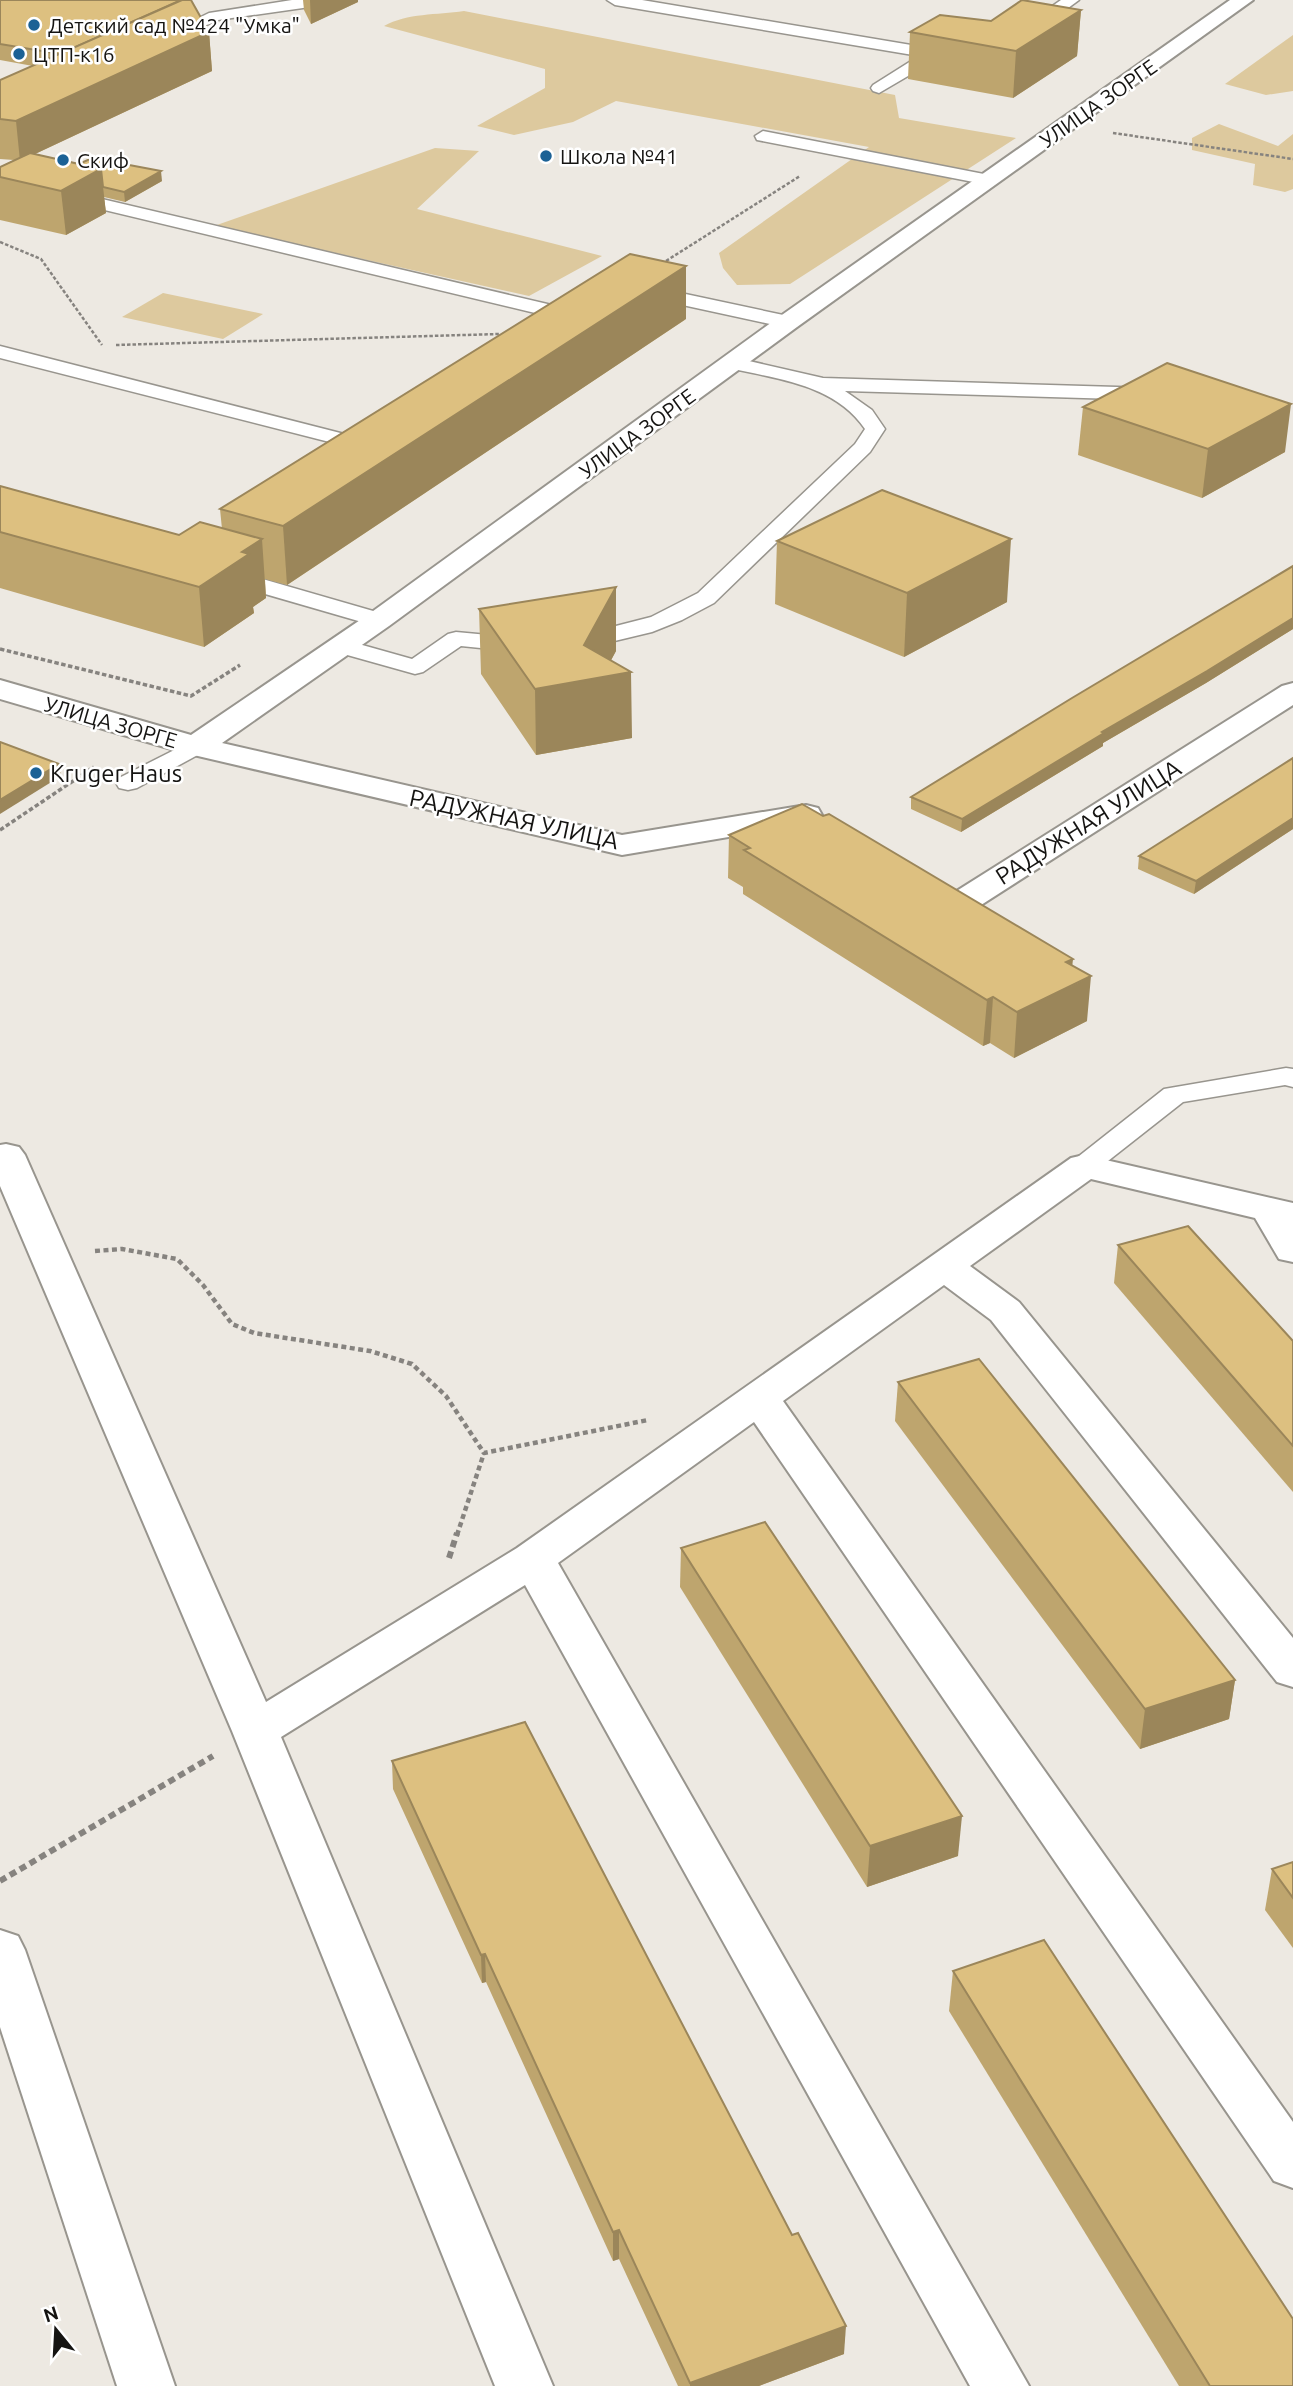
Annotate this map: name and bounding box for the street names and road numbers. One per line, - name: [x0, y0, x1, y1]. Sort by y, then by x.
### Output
- street label: УЛИЦА ЗОРГЕ: [1035, 54, 1161, 152]
- street label: УЛИЦА ЗОРГЕ: [575, 383, 699, 483]
- street label: УЛИЦА ЗОРГЕ: [42, 692, 180, 752]
- street label: РАДУЖНАЯ УЛИЦА: [990, 754, 1186, 890]
- street label: РАДУЖНАЯ УЛИЦА: [407, 784, 621, 854]

